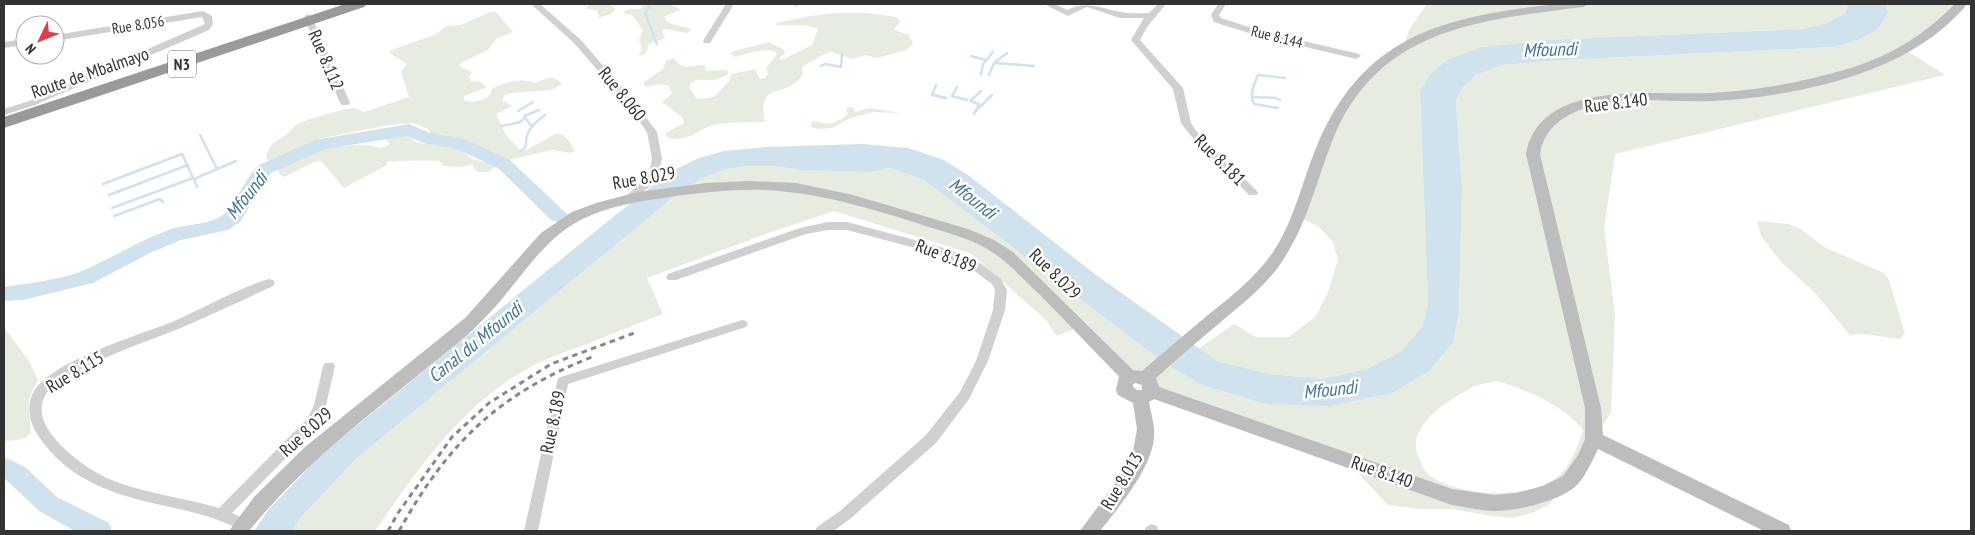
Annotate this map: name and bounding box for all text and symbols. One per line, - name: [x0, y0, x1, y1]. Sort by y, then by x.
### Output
- street label: Rue 8.056: [110, 11, 166, 38]
- north arrow: [15, 15, 65, 65]
- street label: Rue 8.144: [1249, 21, 1305, 52]
- street label: Rue 8.112: [304, 26, 349, 93]
- water label: Mfoundi: [1523, 36, 1580, 62]
- text: N: [21, 40, 40, 58]
- street label: Route de Mbalmayo: [28, 42, 152, 103]
- road number: N3: [168, 51, 196, 78]
- street label: Rue 8.060: [594, 62, 651, 126]
- street label: Rue 8.140: [1583, 87, 1649, 118]
- street label: Rue 8.181: [1190, 129, 1251, 190]
- street label: Rue 8.029: [611, 161, 677, 194]
- water label: Mfoundi: [220, 164, 274, 224]
- water label: Mfoundi: [944, 172, 1004, 226]
- street label: Rue 8.189: [913, 233, 980, 278]
- street label: Rue 8.029: [1025, 243, 1086, 304]
- water label: Canal du Mfoundi: [423, 295, 529, 387]
- street label: Rue 8.115: [42, 345, 108, 398]
- water label: Mfoundi: [1302, 374, 1361, 404]
- street label: Rue 8.189: [535, 389, 570, 455]
- street label: Rue 8.029: [274, 402, 337, 461]
- street label: Rue 8.013: [1095, 448, 1148, 514]
- street label: Rue 8.140: [1348, 450, 1416, 493]

